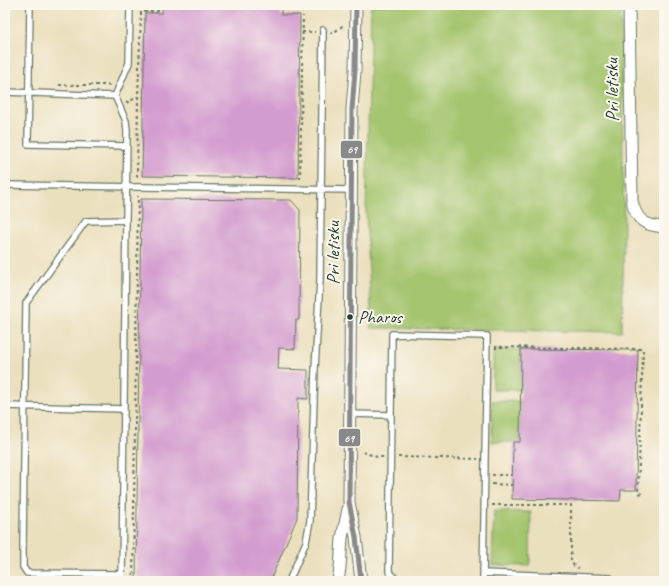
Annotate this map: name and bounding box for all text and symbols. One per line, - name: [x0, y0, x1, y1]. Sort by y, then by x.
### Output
- street label: Pri letisku: [599, 57, 625, 122]
- line badge: 69: [340, 140, 363, 159]
- text: 69: [347, 142, 358, 156]
- street label: Pri letisku: [321, 220, 345, 285]
- place label: Pharos: [358, 306, 404, 328]
- marker: Pharos: [345, 312, 355, 322]
- line badge: 69: [338, 428, 361, 447]
- text: 69: [344, 431, 355, 445]

